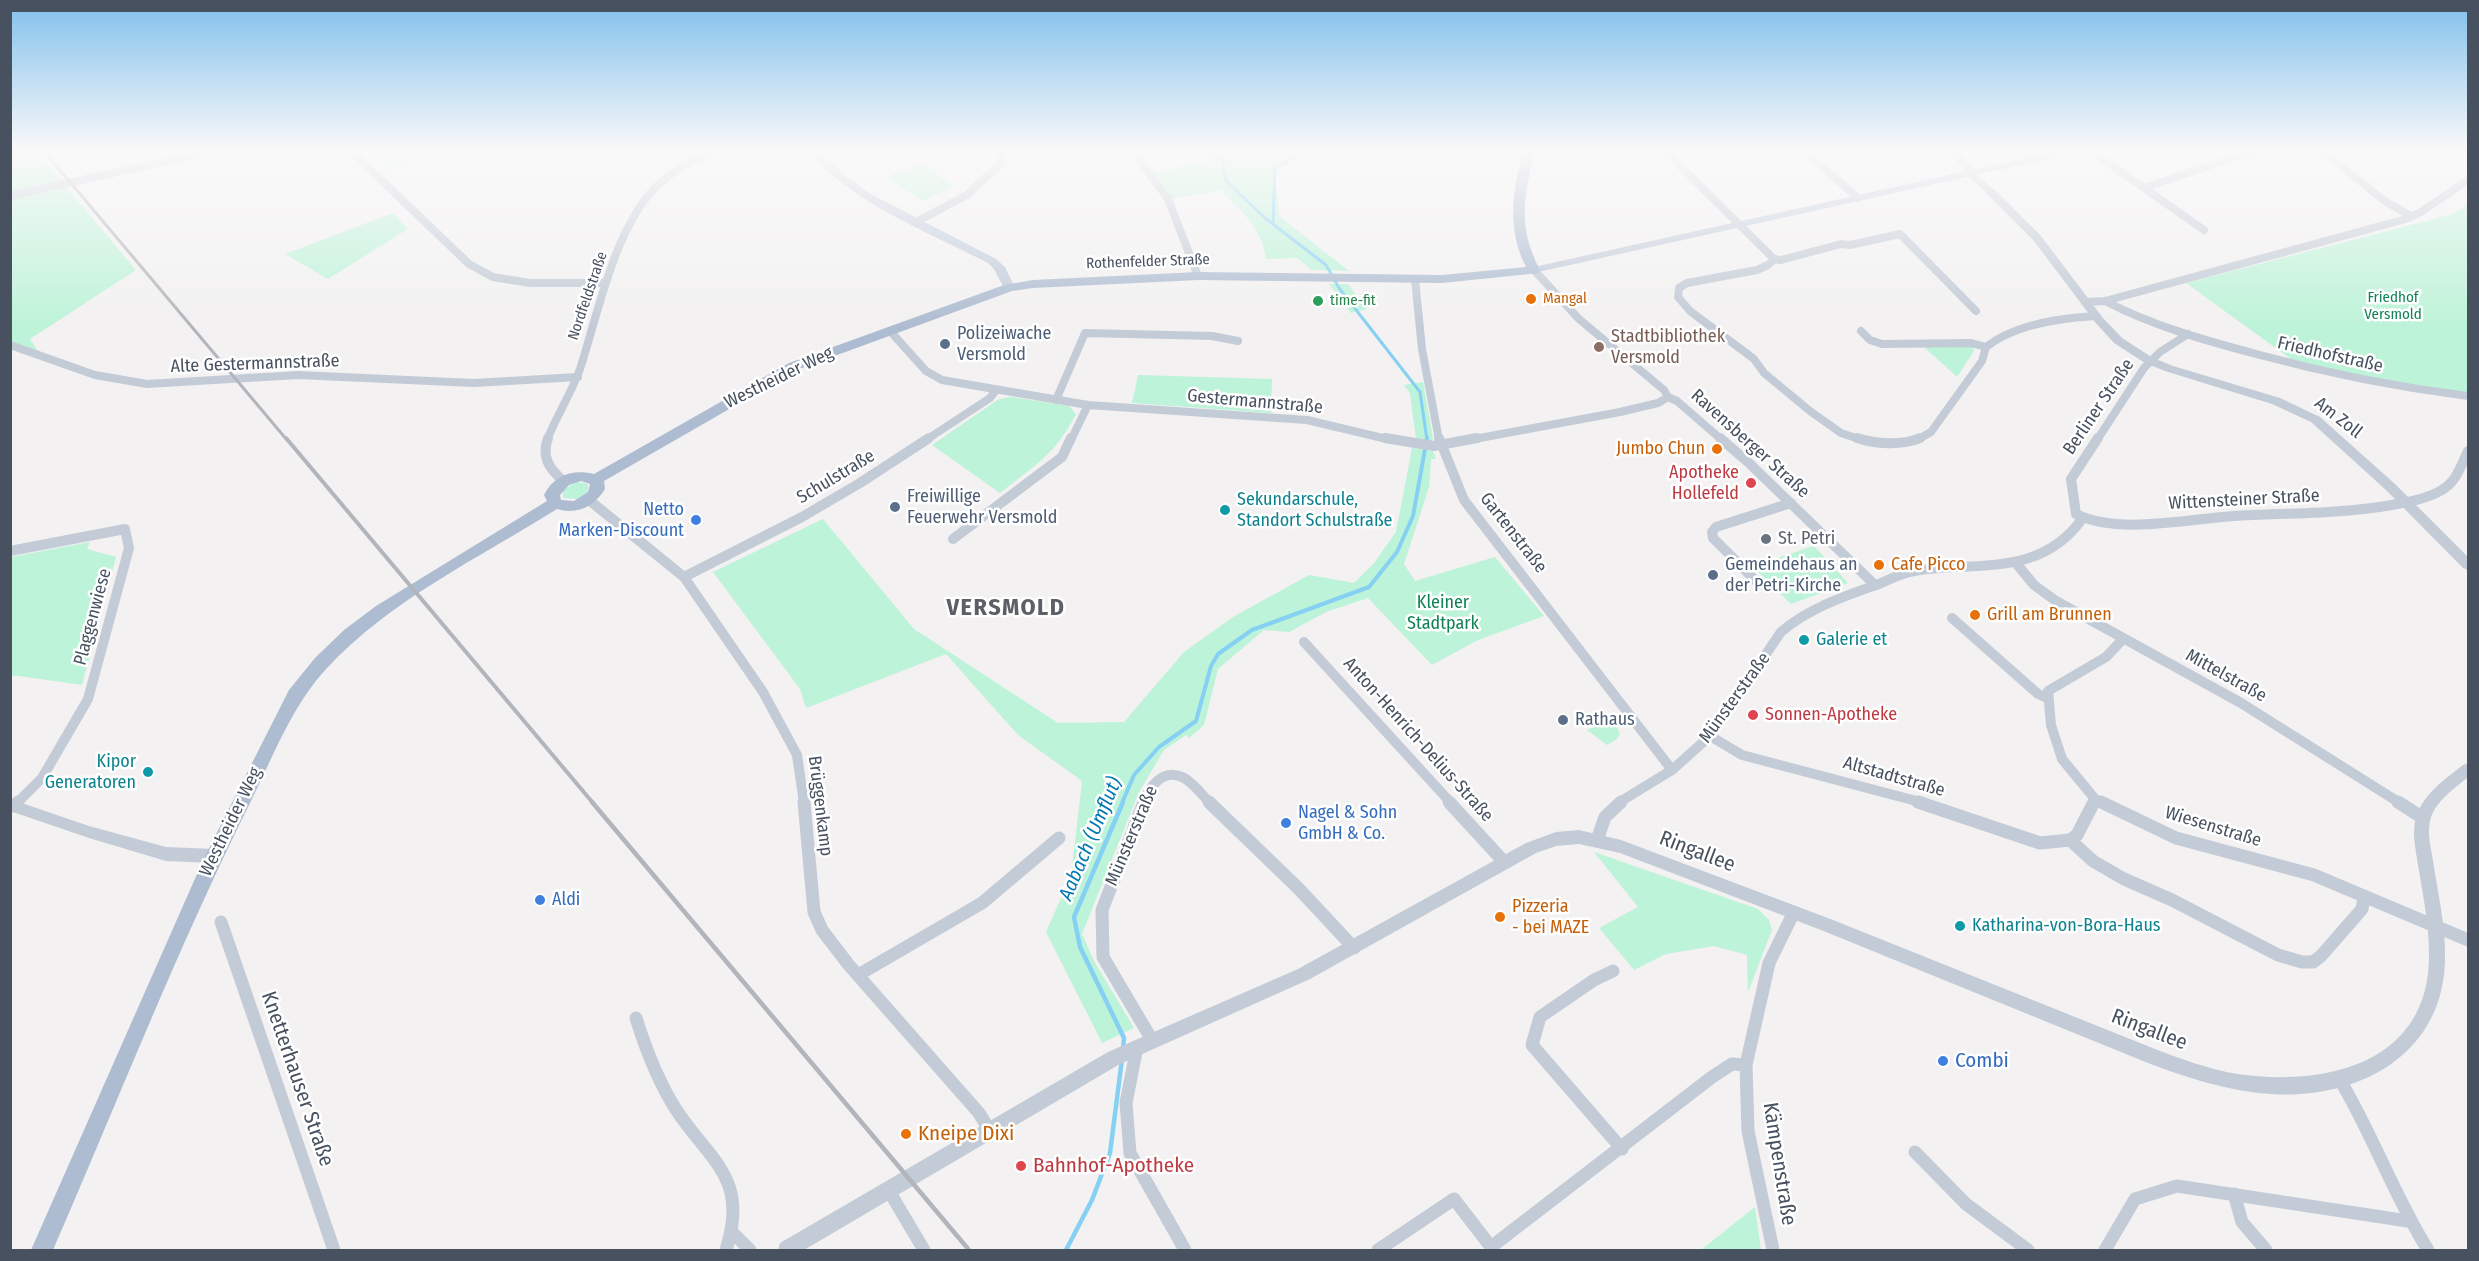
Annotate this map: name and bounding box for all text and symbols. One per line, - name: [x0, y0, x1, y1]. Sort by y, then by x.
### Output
- street label: Nordfeldstraße: [564, 249, 612, 343]
- street label: Rothenfelder Straße: [1086, 251, 1210, 273]
- park label: Friedhof Versmold: [2364, 289, 2422, 324]
- place label: Mangal: [1543, 290, 1587, 308]
- place label: time-fit: [1330, 292, 1376, 310]
- marker: Mangal: [1524, 292, 1538, 306]
- marker: time-fit: [1311, 294, 1325, 308]
- place label: Polizeiwache Versmold: [957, 323, 1051, 366]
- place label: Stadtbibliothek Versmold: [1611, 326, 1725, 368]
- street label: Friedhofstraße: [2275, 332, 2385, 378]
- marker: Polizeiwache Versmold: [938, 337, 952, 351]
- marker: Stadtbibliothek Versmold: [1592, 340, 1606, 354]
- street label: Westheider Weg: [721, 342, 837, 414]
- street label: Alte Gestermannstraße: [170, 350, 340, 378]
- street label: Berliner Straße: [2059, 355, 2139, 459]
- street label: Gestermannstraße: [1186, 385, 1324, 419]
- street label: Ravensberger Straße: [1686, 385, 1814, 503]
- street label: Am Zoll: [2310, 393, 2366, 443]
- place label: Jumbo Chun: [1616, 438, 1705, 460]
- marker: Jumbo Chun: [1710, 442, 1724, 456]
- street label: Schulstraße: [793, 445, 879, 509]
- place label: Apotheke Hollefeld: [1669, 462, 1739, 504]
- marker: Apotheke Hollefeld: [1744, 476, 1758, 490]
- street label: Wittensteiner Straße: [2168, 485, 2320, 515]
- place label: Freiwillige Feuerwehr Versmold: [907, 486, 1057, 528]
- place label: Sekundarschule, Standort Schulstraße: [1237, 489, 1392, 532]
- street label: Gartenstraße: [1475, 489, 1551, 577]
- place label: Netto Marken-Discount: [559, 499, 684, 542]
- marker: Freiwillige Feuerwehr Versmold: [888, 500, 902, 514]
- marker: Sekundarschule, Standort Schulstraße: [1218, 503, 1232, 517]
- marker: Netto Marken-Discount: [689, 513, 703, 527]
- place label: St. Petri: [1778, 528, 1835, 550]
- marker: St. Petri: [1759, 532, 1773, 546]
- place label: Gemeindehaus an der Petri-Kirche: [1725, 554, 1857, 596]
- place label: Cafe Picco: [1891, 554, 1965, 576]
- marker: Cafe Picco: [1872, 558, 1886, 572]
- street label: Plaggenwiese: [70, 566, 116, 668]
- marker: Gemeindehaus an der Petri-Kirche: [1706, 568, 1720, 582]
- park label: Kleiner Stadtpark: [1407, 592, 1479, 634]
- district label: VERSMOLD: [946, 594, 1066, 622]
- place label: Grill am Brunnen: [1987, 604, 2112, 626]
- marker: Grill am Brunnen: [1968, 608, 1982, 622]
- place label: Galerie et: [1816, 629, 1887, 651]
- marker: Galerie et: [1797, 633, 1811, 647]
- street label: Mittelstraße: [2182, 645, 2270, 707]
- street label: Münsterstraße: [1695, 649, 1775, 747]
- street label: Anton-Henrich-Delius-Straße: [1339, 653, 1497, 827]
- place label: Sonnen-Apotheke: [1765, 704, 1897, 726]
- marker: Sonnen-Apotheke: [1746, 708, 1760, 722]
- place label: Rathaus: [1575, 709, 1635, 731]
- marker: Rathaus: [1556, 713, 1570, 727]
- place label: Kipor Generatoren: [45, 751, 136, 794]
- street label: Altstadtstraße: [1841, 752, 1947, 802]
- street label: Brüggenkamp: [803, 755, 837, 857]
- street label: Westheider Weg: [195, 764, 267, 880]
- marker: Kipor Generatoren: [141, 765, 155, 779]
- water label: Aabach (Umflut): [1054, 774, 1128, 904]
- street label: Münsterstraße: [1101, 783, 1163, 889]
- place label: Nagel & Sohn GmbH & Co.: [1298, 802, 1397, 844]
- street label: Wiesenstraße: [2162, 802, 2264, 852]
- marker: Nagel & Sohn GmbH & Co.: [1279, 816, 1293, 830]
- street label: Ringallee: [1656, 826, 1738, 878]
- place label: Aldi: [552, 889, 580, 911]
- marker: Aldi: [533, 893, 547, 907]
- place label: Pizzeria - bei MAZE: [1512, 896, 1589, 938]
- marker: Pizzeria - bei MAZE: [1493, 910, 1507, 924]
- place label: Katharina-von-Bora-Haus: [1972, 915, 2160, 937]
- marker: Katharina-von-Bora-Haus: [1953, 919, 1967, 933]
- street label: Knetterhauser Straße: [255, 988, 339, 1170]
- street label: Ringallee: [2108, 1004, 2190, 1056]
- place label: Combi: [1955, 1048, 2009, 1074]
- marker: Combi: [1936, 1054, 1950, 1068]
- street label: Kämpenstraße: [1757, 1101, 1801, 1227]
- place label: Kneipe Dixi: [918, 1121, 1014, 1147]
- marker: Kneipe Dixi: [899, 1127, 913, 1141]
- place label: Bahnhof-Apotheke: [1033, 1153, 1194, 1179]
- marker: Bahnhof-Apotheke: [1014, 1159, 1028, 1173]

